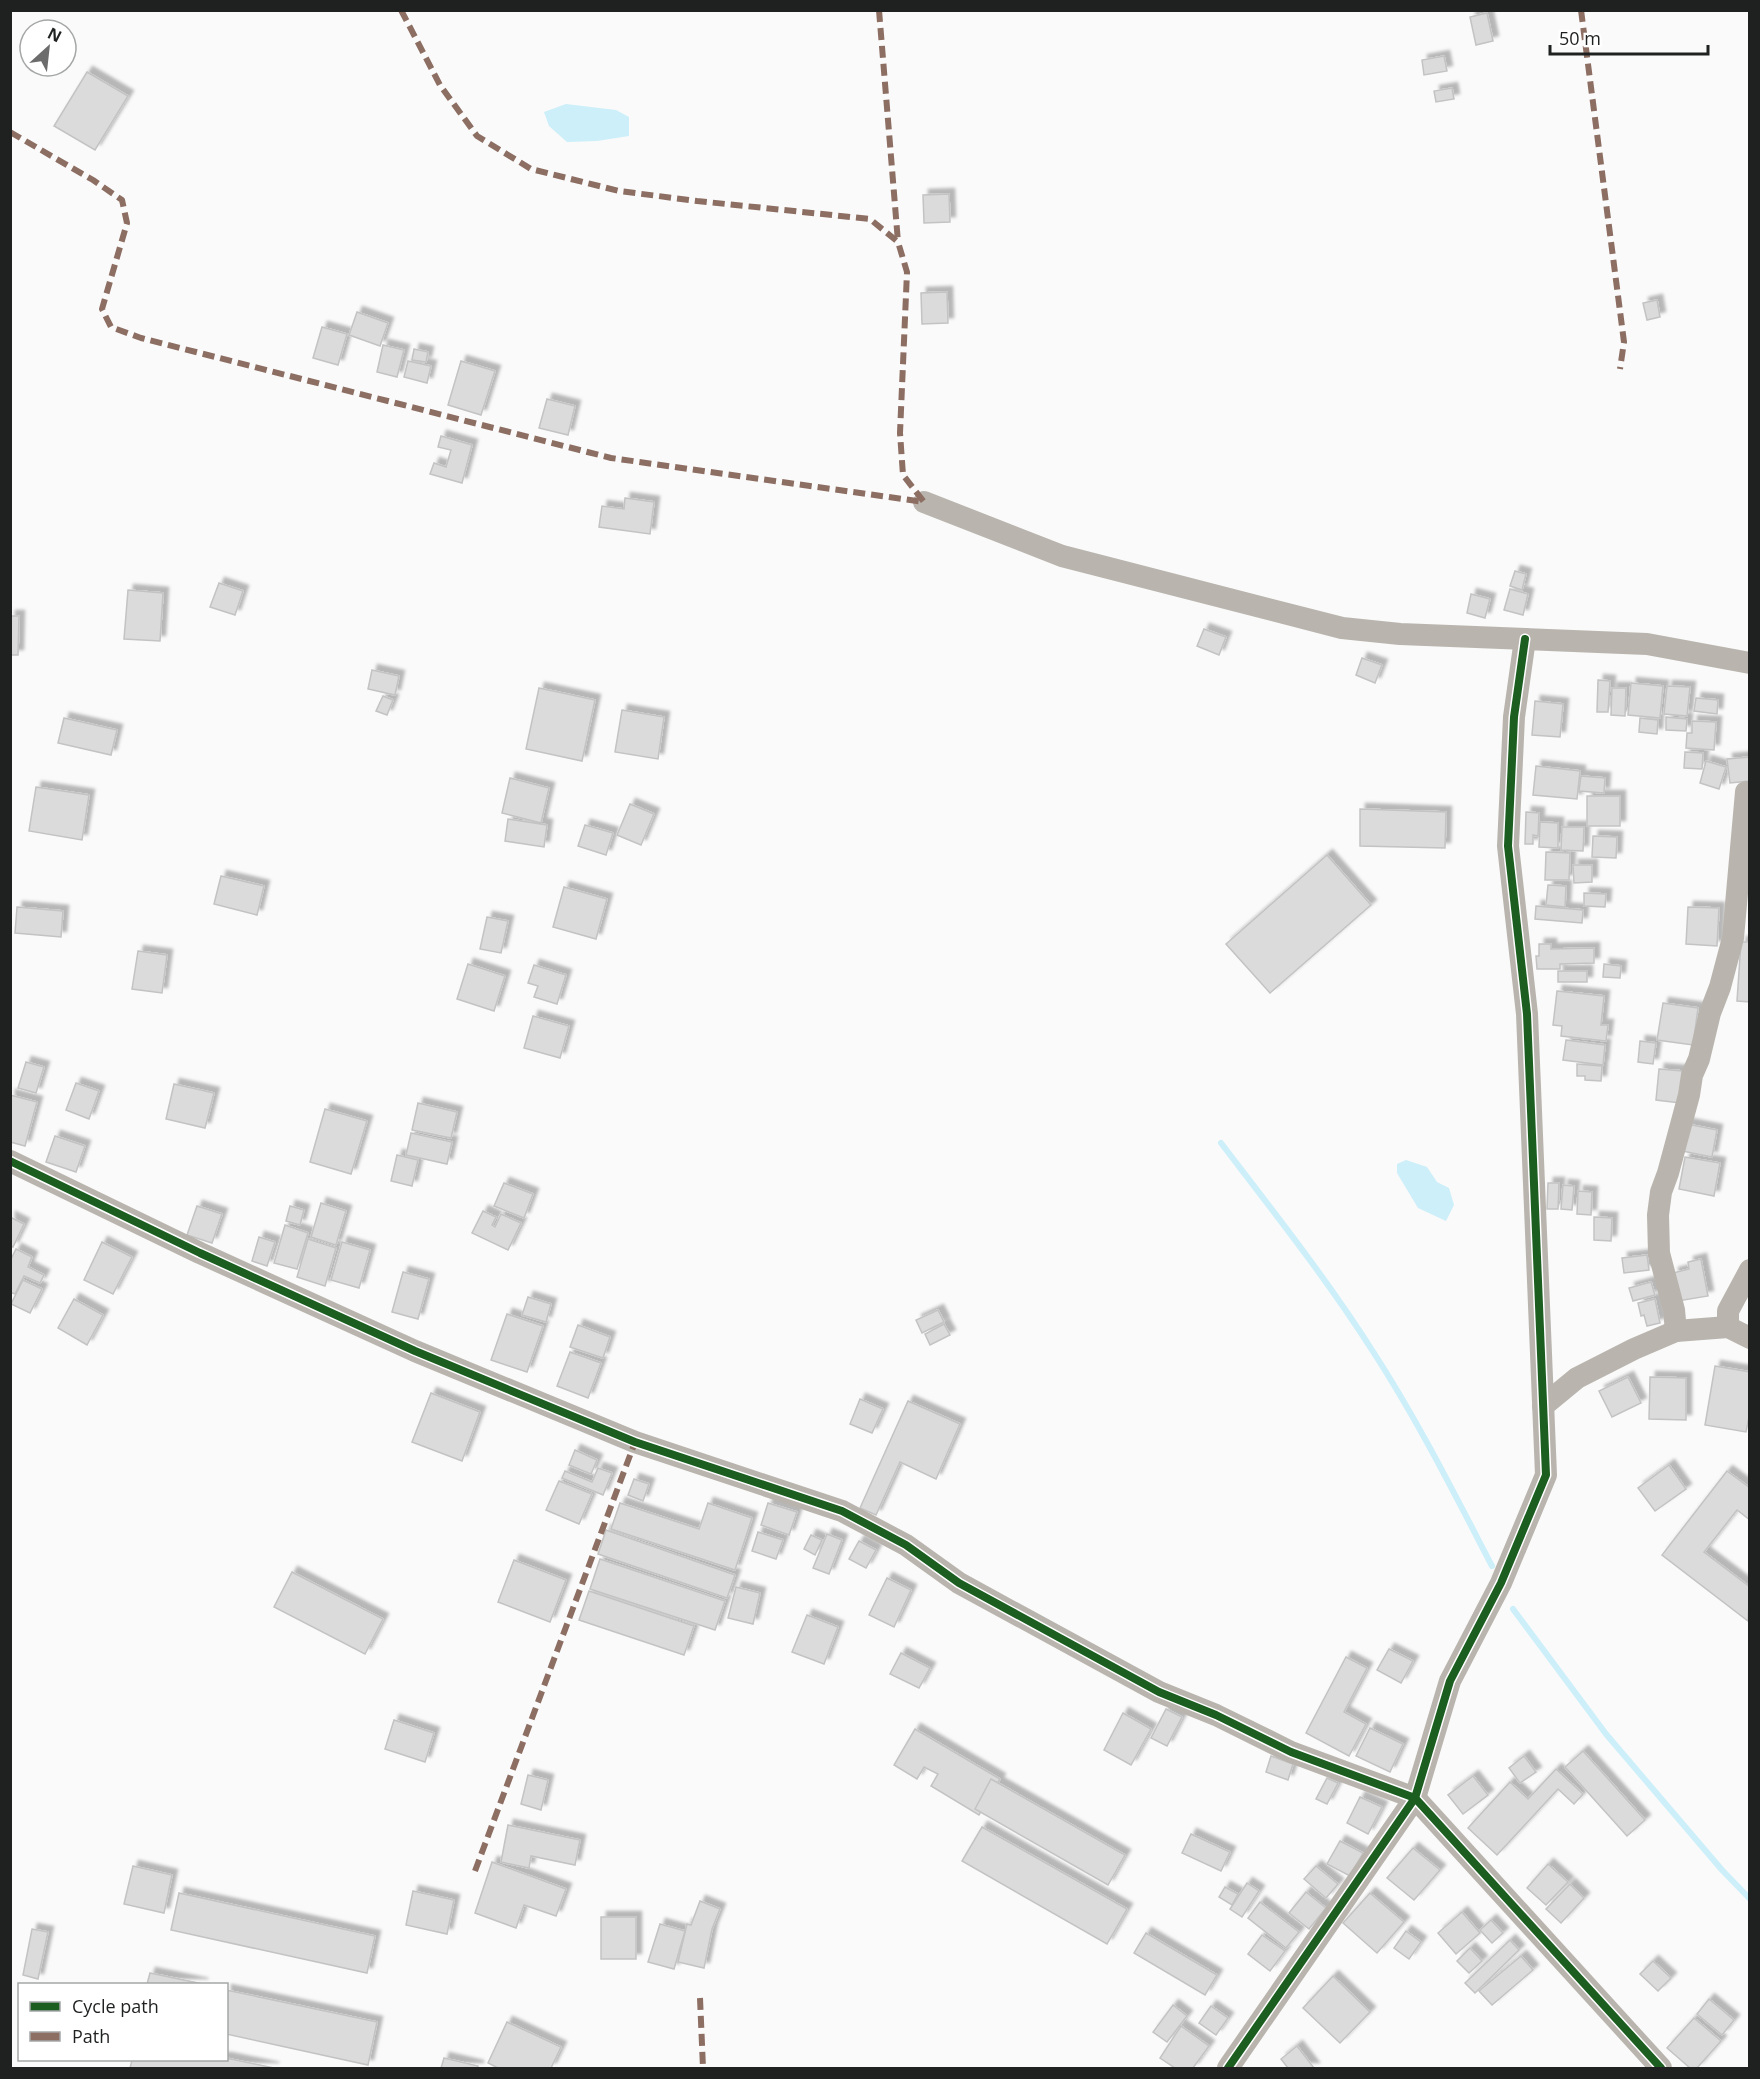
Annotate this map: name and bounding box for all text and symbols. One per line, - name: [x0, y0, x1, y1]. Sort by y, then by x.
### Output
- north arrow: [18, 18, 78, 78]
- scale bar: [1550, 18, 1708, 56]
- text: N: [44, 22, 66, 47]
- text: 50 m: [1559, 26, 1601, 50]
- legend: [18, 1983, 228, 2061]
- text: Cycle path: [72, 1994, 159, 2018]
- text: Path: [72, 2024, 110, 2048]

